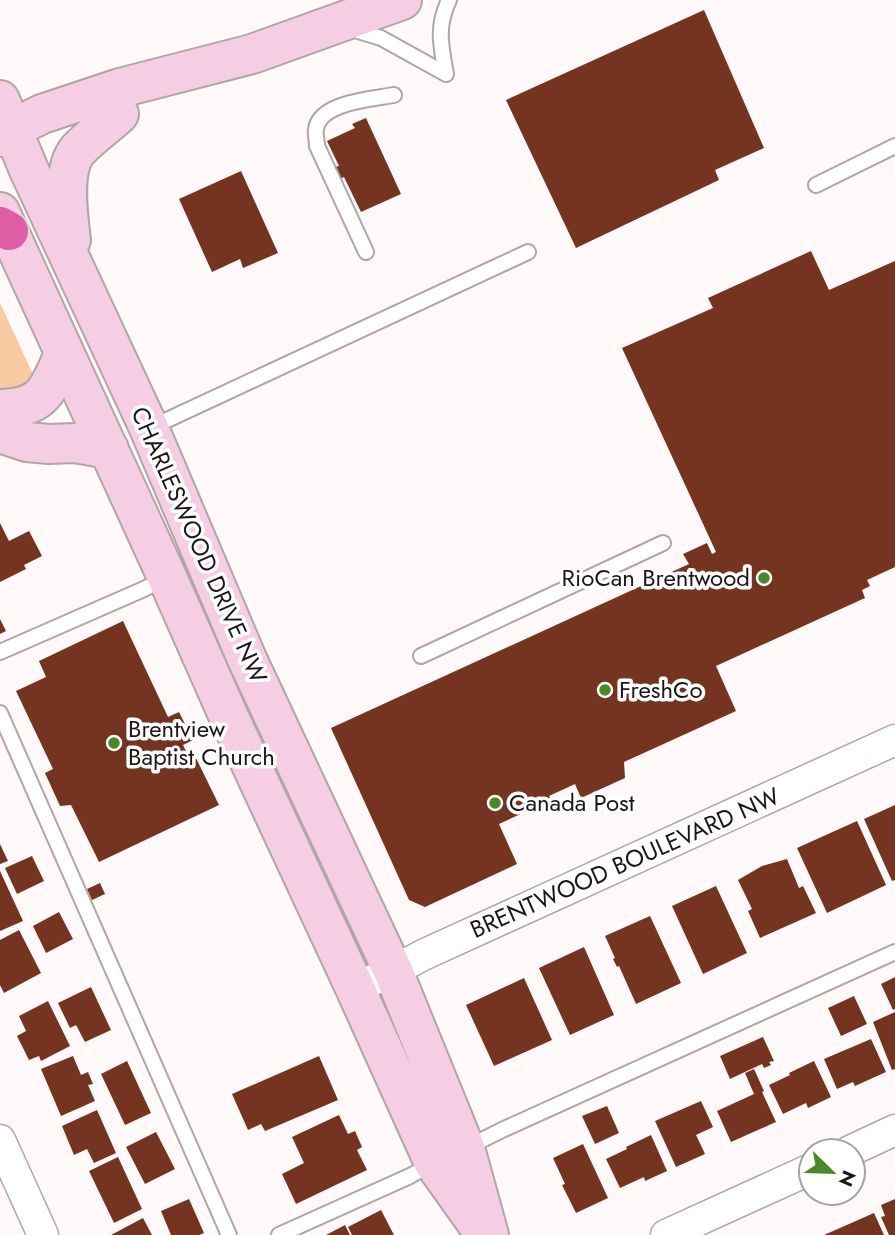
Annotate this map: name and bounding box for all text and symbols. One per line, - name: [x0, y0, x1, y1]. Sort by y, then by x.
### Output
- street label: CHARLESWOOD DRIVE NW: [123, 401, 276, 689]
- place label: RioCan Brentwood: [562, 560, 750, 595]
- marker: RioCan Brentwood: [756, 570, 772, 586]
- place label: FreshCo: [619, 672, 703, 707]
- marker: FreshCo: [597, 682, 613, 698]
- place label: Brentview Baptist Church: [128, 711, 275, 774]
- marker: Brentview Baptist Church: [106, 735, 122, 751]
- street label: BRENTWOOD BOULEVARD NW: [465, 778, 785, 947]
- place label: Canada Post: [509, 785, 635, 820]
- marker: Canada Post: [487, 795, 503, 811]
- north arrow: [797, 1137, 867, 1207]
- text: N: [832, 1166, 863, 1191]

